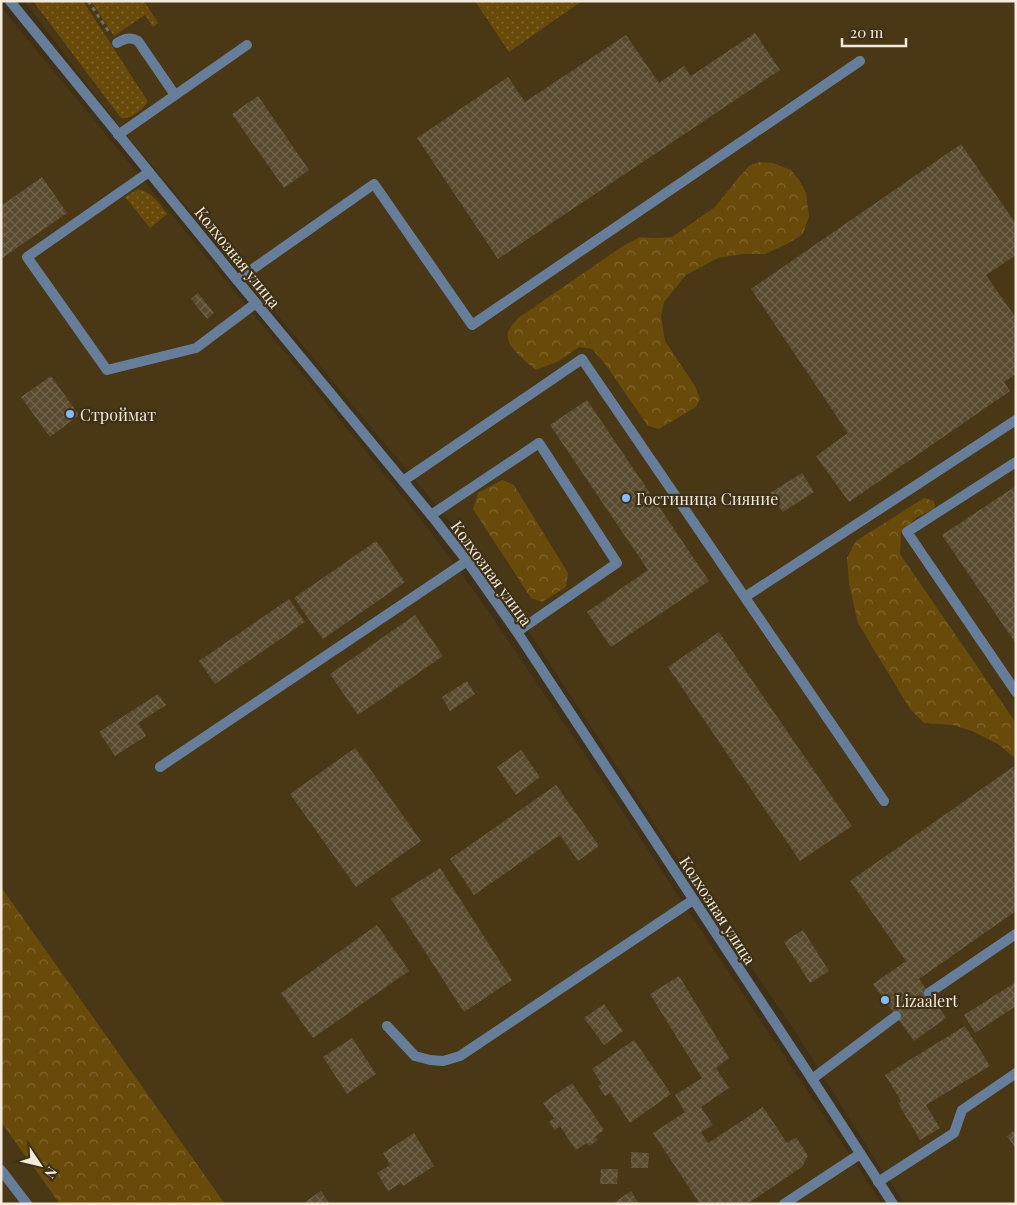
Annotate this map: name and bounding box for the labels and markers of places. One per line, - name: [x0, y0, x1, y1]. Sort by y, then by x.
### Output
- place label: Строймат: [80, 404, 156, 425]
- marker: Строймат: [64, 408, 76, 420]
- place label: Гостиница Сияние: [636, 488, 778, 509]
- marker: Гостиница Сияние: [620, 492, 632, 504]
- place label: Lizaalert: [895, 990, 958, 1011]
- marker: Lizaalert: [879, 994, 891, 1006]

